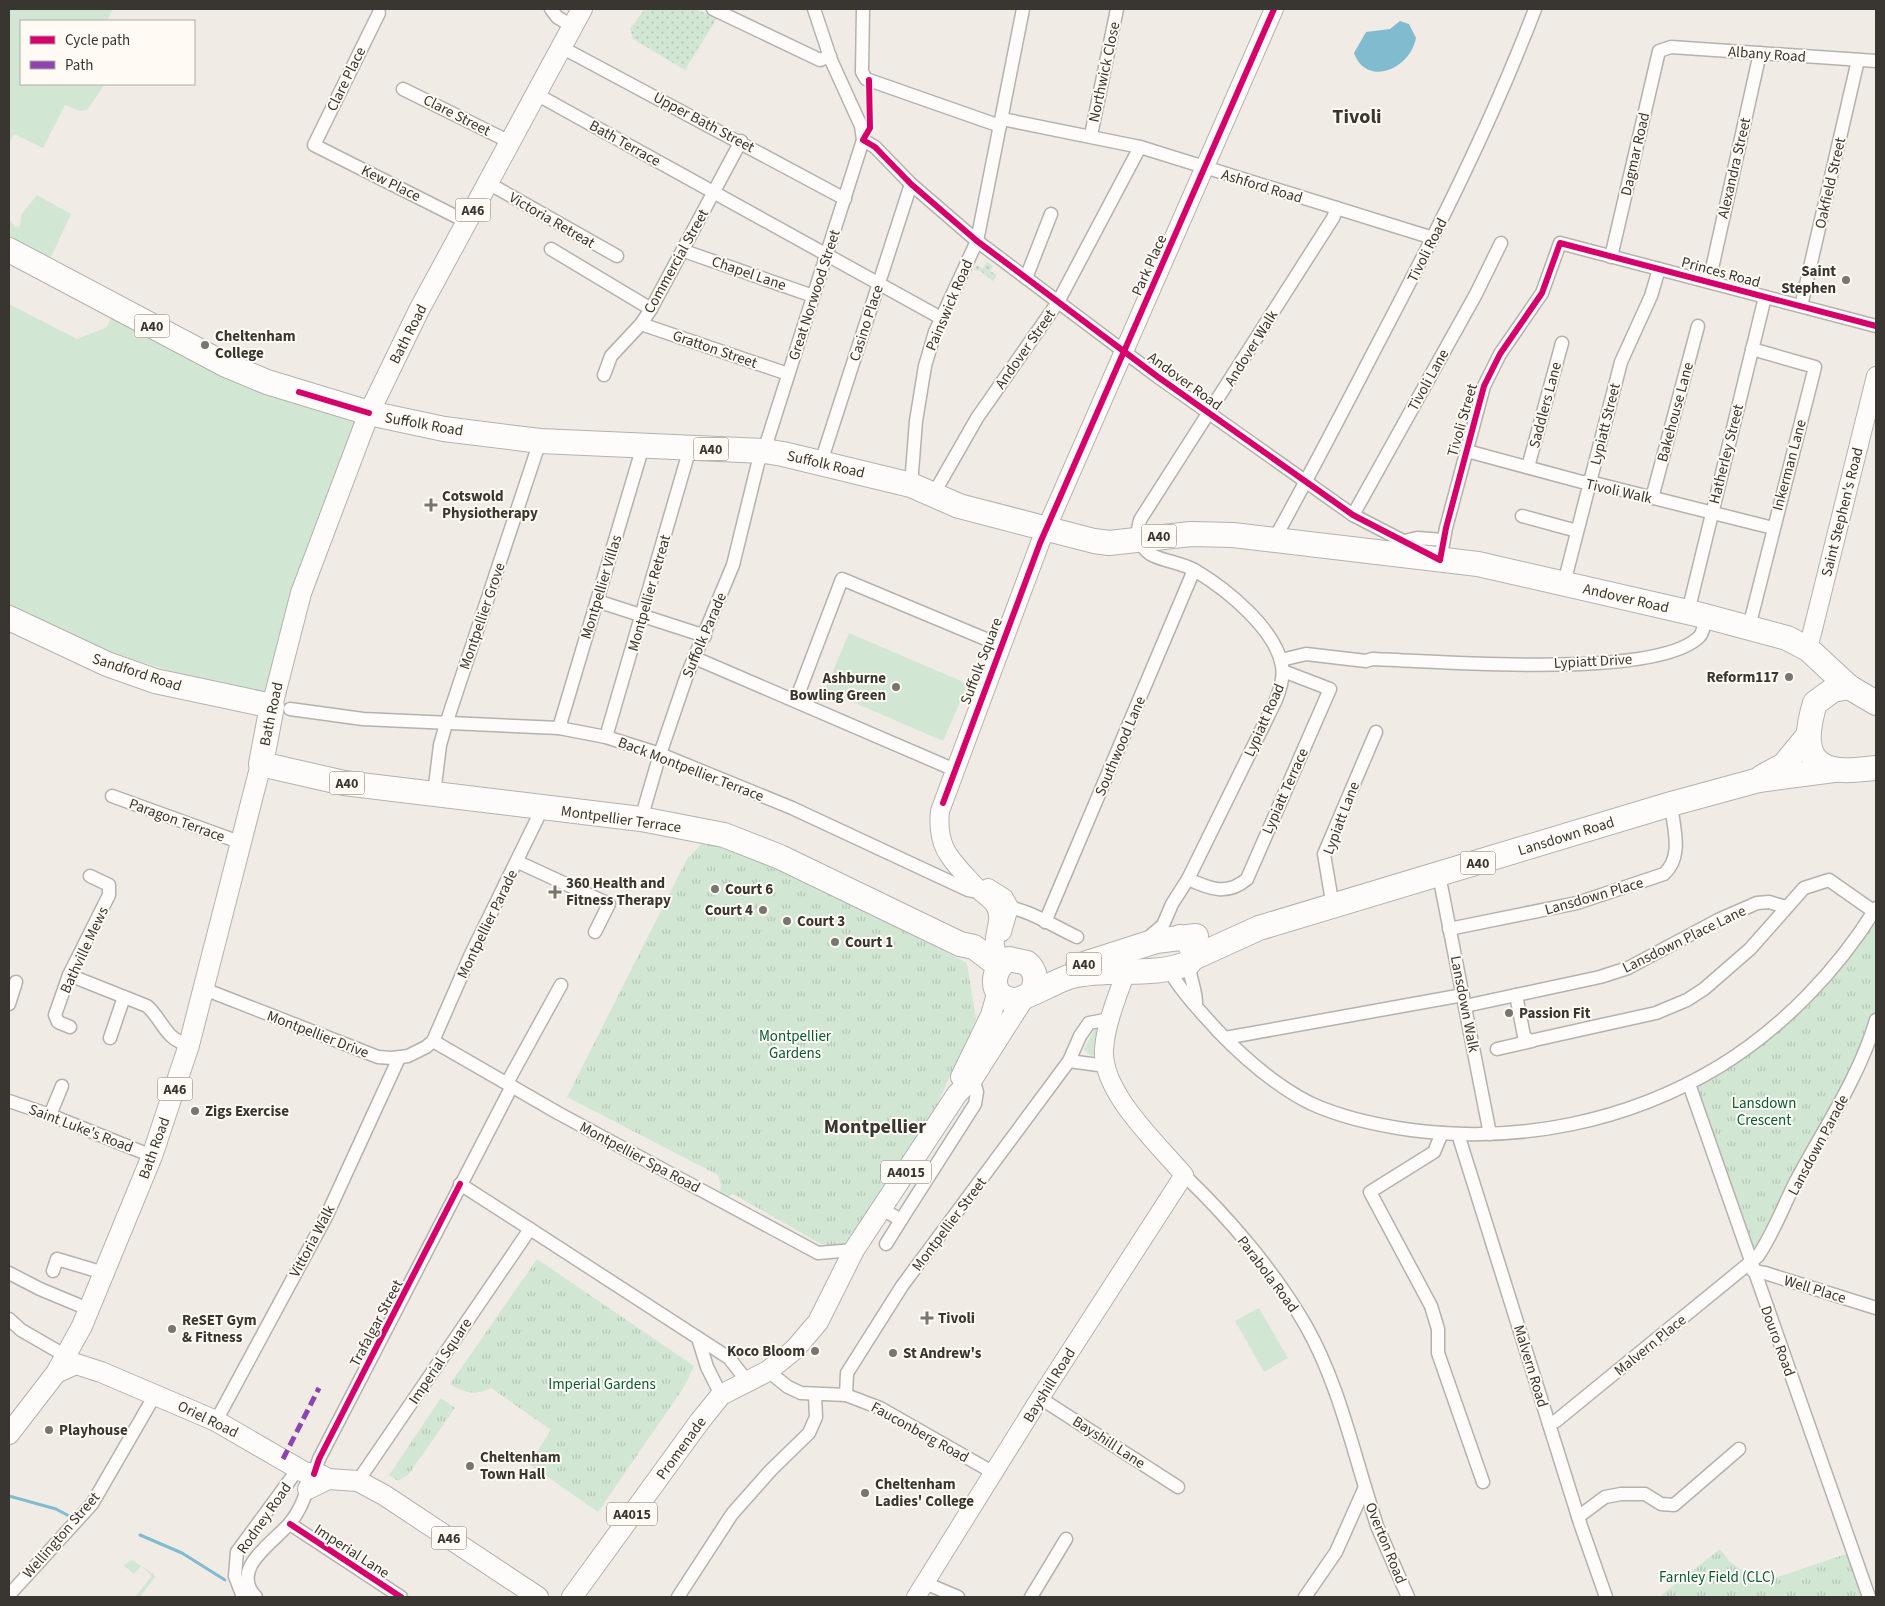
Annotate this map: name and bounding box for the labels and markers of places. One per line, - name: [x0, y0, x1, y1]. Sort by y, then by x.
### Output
- place label: Saint Stephen: [1781, 261, 1836, 299]
- marker: Saint Stephen: [1840, 274, 1852, 286]
- place label: Cheltenham College: [215, 326, 296, 364]
- marker: Cheltenham College: [199, 339, 211, 351]
- place label: Cotswold Physiotherapy: [442, 486, 538, 524]
- marker: Cotswold Physiotherapy: [424, 498, 438, 512]
- place label: Reform117: [1706, 667, 1779, 688]
- place label: Ashburne Bowling Green: [790, 668, 886, 706]
- marker: Reform117: [1783, 671, 1795, 683]
- marker: Ashburne Bowling Green: [890, 681, 902, 693]
- place label: 360 Health and Fitness Therapy: [566, 873, 671, 911]
- place label: Court 6: [725, 879, 773, 900]
- marker: Court 6: [709, 883, 721, 895]
- marker: 360 Health and Fitness Therapy: [548, 885, 562, 899]
- place label: Court 4: [705, 900, 753, 921]
- marker: Court 4: [757, 904, 769, 916]
- place label: Court 3: [797, 911, 845, 932]
- marker: Court 3: [781, 915, 793, 927]
- place label: Court 1: [845, 932, 893, 953]
- marker: Court 1: [829, 936, 841, 948]
- place label: Passion Fit: [1519, 1003, 1591, 1024]
- marker: Passion Fit: [1503, 1007, 1515, 1019]
- place label: Zigs Exercise: [205, 1101, 289, 1122]
- marker: Zigs Exercise: [189, 1105, 201, 1117]
- place label: Tivoli: [938, 1308, 975, 1329]
- place label: ReSET Gym & Fitness: [182, 1310, 257, 1348]
- marker: Tivoli: [920, 1311, 934, 1325]
- marker: ReSET Gym & Fitness: [166, 1323, 178, 1335]
- place label: Koco Bloom: [727, 1341, 805, 1362]
- place label: St Andrew's: [903, 1343, 982, 1364]
- marker: Koco Bloom: [809, 1345, 821, 1357]
- marker: St Andrew's: [887, 1347, 899, 1359]
- place label: Playhouse: [59, 1420, 128, 1441]
- marker: Playhouse: [43, 1424, 55, 1436]
- place label: Cheltenham Town Hall: [480, 1447, 561, 1485]
- marker: Cheltenham Town Hall: [464, 1460, 476, 1472]
- place label: Cheltenham Ladies' College: [875, 1474, 974, 1512]
- marker: Cheltenham Ladies' College: [859, 1487, 871, 1499]

